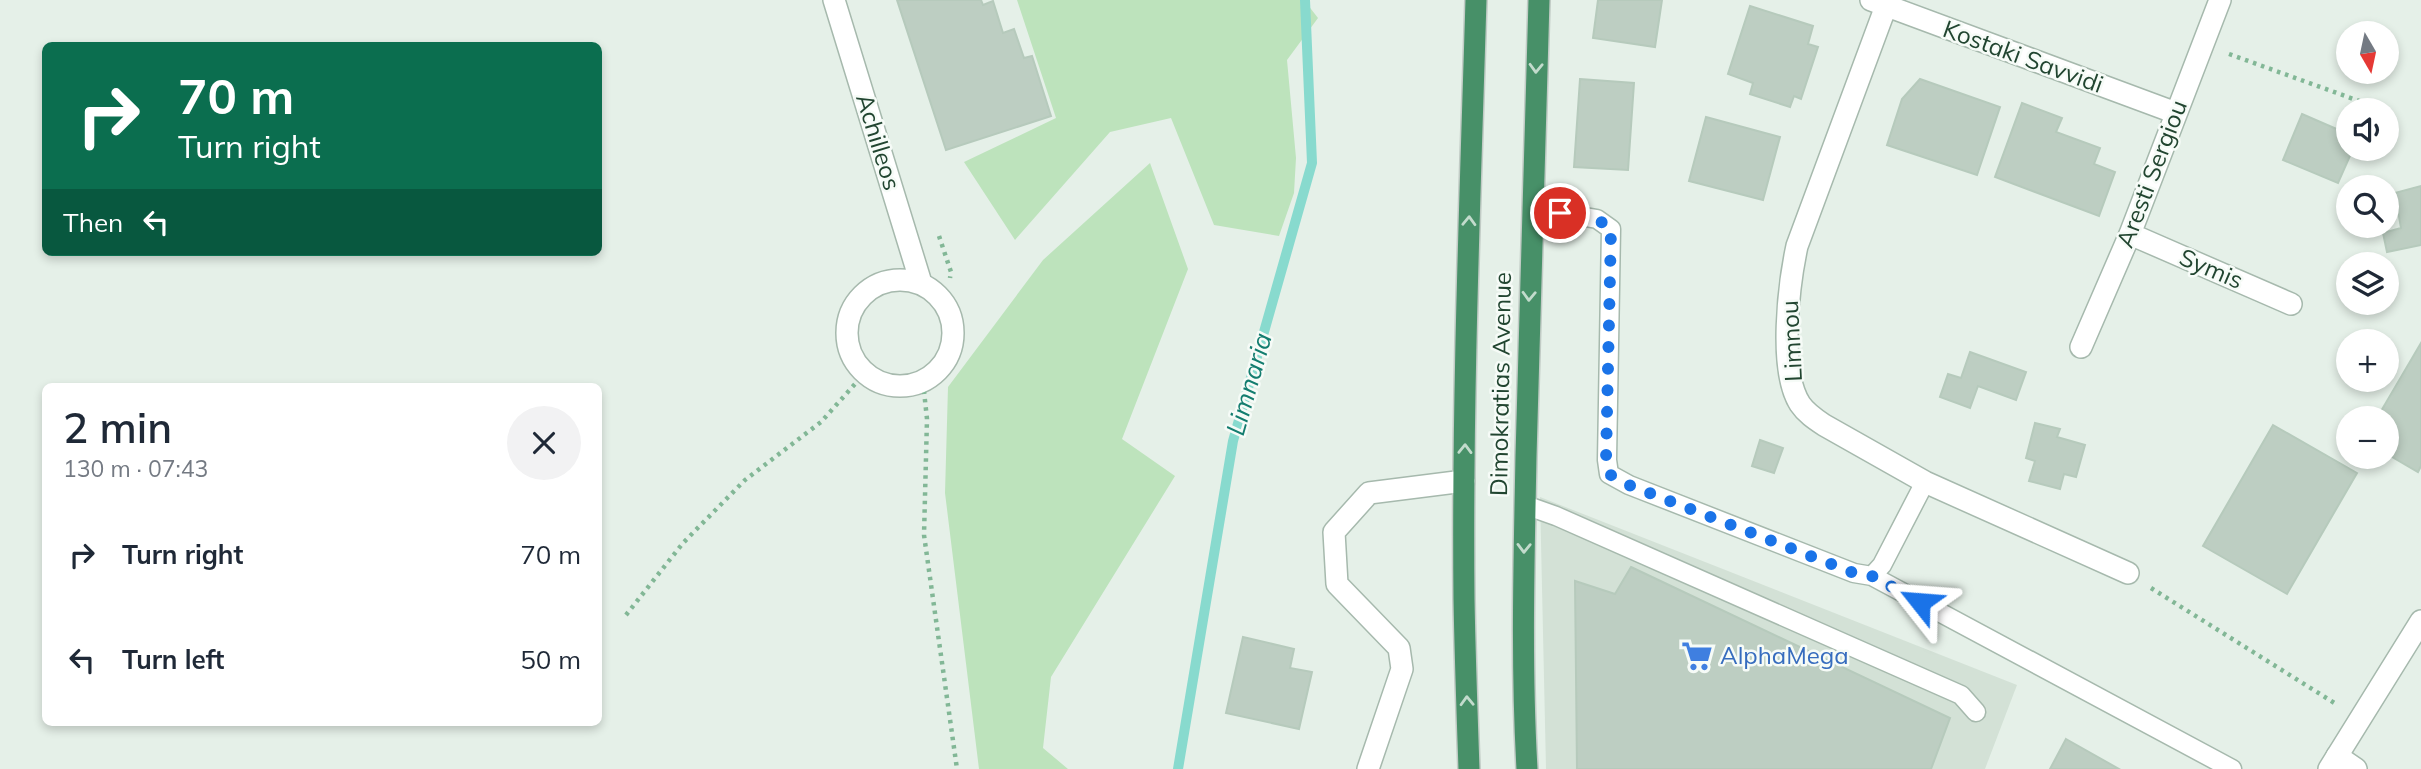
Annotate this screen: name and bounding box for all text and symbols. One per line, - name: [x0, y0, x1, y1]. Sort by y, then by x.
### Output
- street label: Kostaki Savvidi: [1939, 13, 2108, 99]
- north arrow: [2336, 21, 2399, 84]
- map controls: [2336, 21, 2399, 469]
- one-way arrow: [1529, 63, 1544, 74]
- text: 70 m: [178, 65, 294, 126]
- icon: right: [63, 70, 154, 161]
- street label: Achilleos: [850, 90, 908, 194]
- street label: Aresti Sergiou: [2109, 96, 2193, 252]
- button: sound: [2336, 98, 2399, 161]
- text: Turn right: [178, 126, 321, 166]
- button: search: [2336, 175, 2399, 238]
- pin: [1530, 183, 1590, 243]
- icon: arrive: [1541, 194, 1579, 232]
- icon: left: [137, 203, 175, 241]
- text: Then: [63, 206, 123, 239]
- one-way arrow: [1461, 216, 1477, 226]
- street label: Symis: [2175, 241, 2248, 295]
- button: layers: [2336, 252, 2399, 315]
- street label: Dimokratias Avenue: [1483, 272, 1517, 496]
- one-way arrow: [1521, 291, 1537, 301]
- street label: Limnou: [1774, 300, 1808, 383]
- water label: Limnaria: [1218, 329, 1279, 439]
- button: +: [2336, 329, 2399, 392]
- text: 2 min: [63, 401, 172, 454]
- button: close: [507, 406, 581, 480]
- button: −: [2336, 406, 2399, 469]
- one-way arrow: [1457, 443, 1473, 454]
- text: 130 m · 07:43: [63, 454, 208, 483]
- icon: right: [63, 536, 101, 574]
- text: Turn right: [122, 538, 243, 571]
- text: 70 m: [520, 538, 581, 571]
- one-way arrow: [1516, 543, 1532, 553]
- position arrow: [1883, 565, 1957, 639]
- supermarket icon: AlphaMega: [1680, 639, 1714, 673]
- place label: AlphaMega: [1720, 640, 1849, 670]
- icon: left: [63, 641, 101, 679]
- text: Turn left: [122, 643, 224, 676]
- text: 50 m: [520, 643, 581, 676]
- one-way arrow: [1459, 695, 1475, 706]

